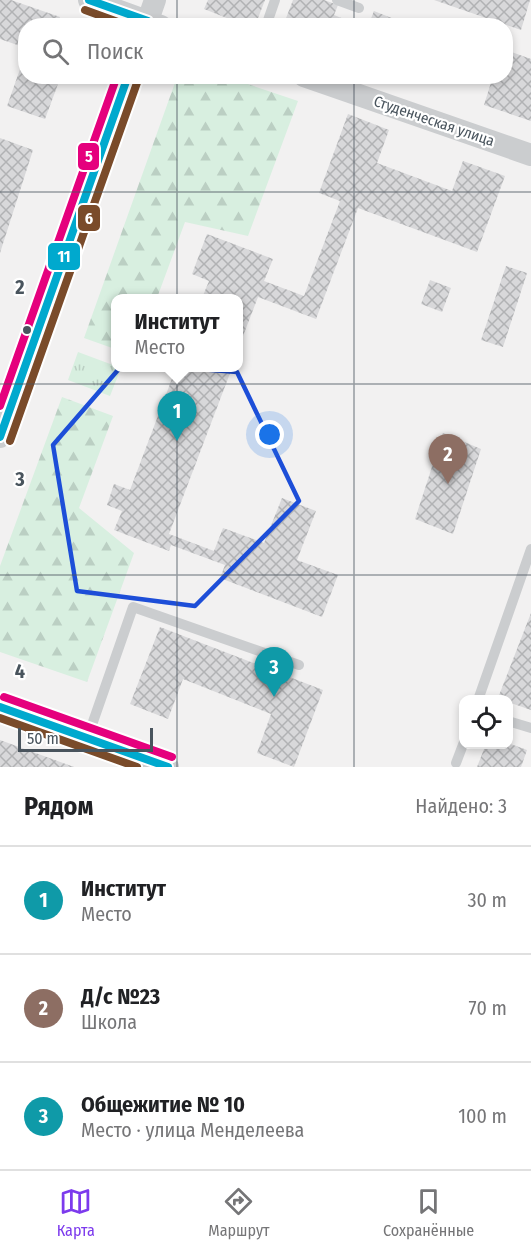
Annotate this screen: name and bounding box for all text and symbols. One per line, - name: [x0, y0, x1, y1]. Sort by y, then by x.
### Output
- search box: [18, 18, 513, 84]
- icon: search: [39, 35, 72, 68]
- text: Поиск: [87, 38, 143, 65]
- street label: Студенческая улица: [371, 92, 497, 150]
- line badge: 5: [77, 142, 100, 171]
- text: 5: [85, 147, 93, 166]
- line badge: 6: [77, 204, 101, 232]
- text: 6: [85, 209, 93, 228]
- line badge: 11: [47, 242, 81, 271]
- text: 11: [57, 247, 71, 266]
- text: 2: [14, 275, 25, 299]
- popup: [111, 294, 243, 372]
- text: Институт: [134, 308, 220, 335]
- unlabelled marker: [21, 324, 33, 336]
- text: Место: [134, 335, 185, 359]
- pin: 1: [158, 392, 196, 441]
- your location: [255, 420, 284, 449]
- pin: 2: [428, 434, 468, 484]
- text: 3: [14, 467, 25, 491]
- pin: 3: [254, 648, 294, 697]
- text: 4: [15, 659, 25, 683]
- map controls: [459, 695, 513, 749]
- button: locate: [459, 695, 513, 749]
- scale bar: [18, 725, 153, 752]
- text: 50 m: [27, 729, 59, 748]
- text: Рядом: [24, 791, 93, 822]
- text: Найдено: 3: [415, 794, 507, 818]
- text: Институт: [81, 875, 166, 902]
- text: 1: [39, 888, 48, 912]
- text: 30 m: [467, 888, 507, 912]
- text: Место: [81, 902, 132, 926]
- text: Д/с №23: [81, 983, 160, 1010]
- text: 2: [39, 996, 48, 1020]
- text: 70 m: [469, 996, 507, 1020]
- text: Школа: [81, 1010, 137, 1034]
- text: Общежитие № 10: [81, 1091, 245, 1118]
- text: 3: [39, 1104, 48, 1128]
- text: 100 m: [458, 1104, 507, 1128]
- text: Место · улица Менделеева: [81, 1118, 304, 1142]
- tab: Карта: [57, 1185, 95, 1240]
- tab: Маршрут: [208, 1185, 270, 1240]
- tab: Сохранённые: [383, 1185, 474, 1240]

